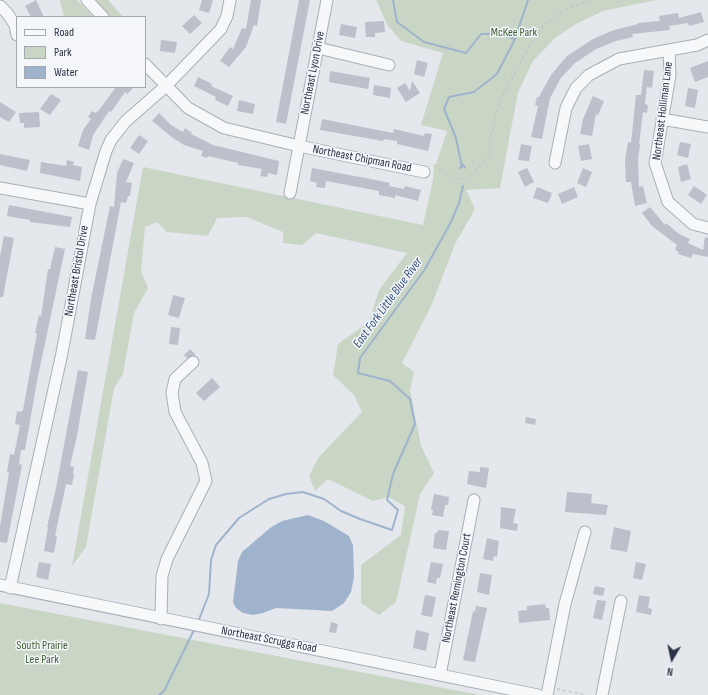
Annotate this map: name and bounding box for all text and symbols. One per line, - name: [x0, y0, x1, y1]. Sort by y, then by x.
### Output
- legend: [16, 16, 146, 88]
- text: Road: [54, 25, 74, 40]
- park label: McKee Park: [491, 26, 537, 40]
- street label: Northeast Lyon Drive: [298, 30, 328, 116]
- text: Park: [54, 45, 72, 60]
- street label: Northeast Holliman Lane: [650, 61, 676, 161]
- text: Water: [54, 65, 78, 80]
- street label: Northeast Chipman Road: [311, 142, 413, 176]
- street label: Northeast Bristol Drive: [62, 225, 92, 317]
- water label: East Fork Little Blue River: [350, 255, 426, 351]
- street label: Northeast Remington Court: [439, 532, 475, 644]
- street label: Northeast Scruggs Road: [220, 624, 318, 656]
- park label: South Prairie Lee Park: [16, 639, 68, 667]
- north arrow: [652, 639, 692, 679]
- text: N: [666, 664, 674, 678]

